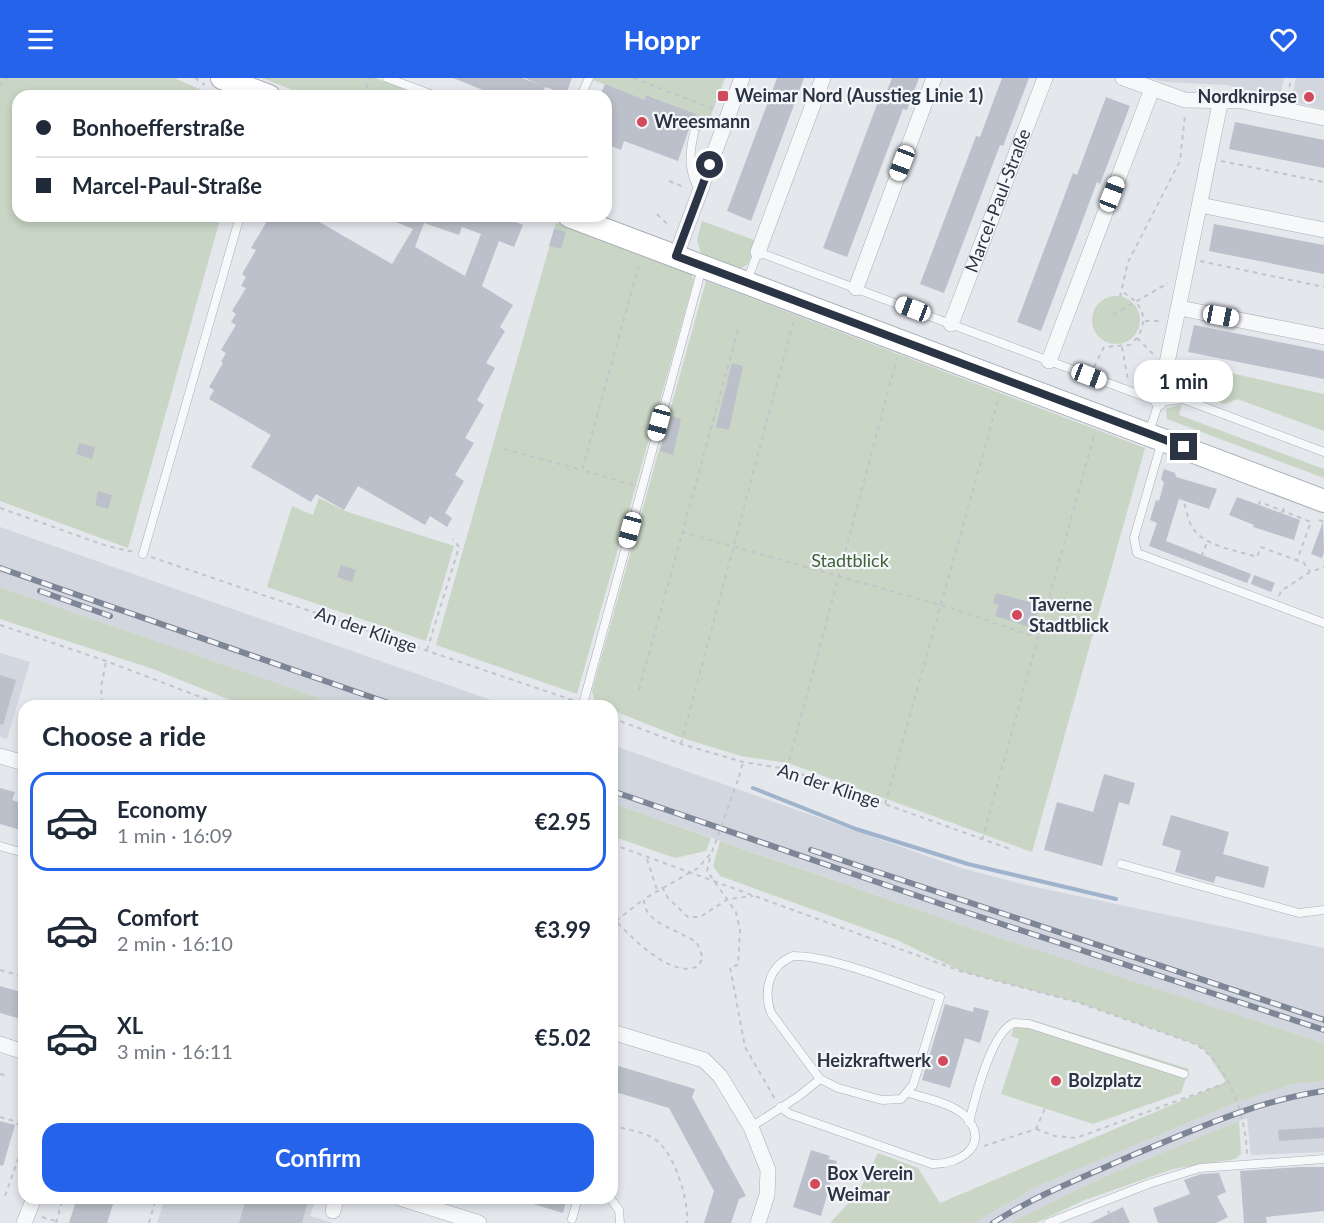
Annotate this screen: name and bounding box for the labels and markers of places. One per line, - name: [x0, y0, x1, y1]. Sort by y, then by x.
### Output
- place label: Weimar Nord (Ausstieg Linie 1): [735, 84, 983, 106]
- place label: Nordknirpse: [1198, 85, 1297, 107]
- marker: Weimar Nord (Ausstieg Linie 1): [716, 89, 730, 103]
- marker: Nordknirpse: [1302, 90, 1316, 104]
- place label: Wreesmann: [654, 110, 750, 132]
- marker: Wreesmann: [635, 115, 649, 129]
- place label: Taverne Stadtblick: [1029, 593, 1109, 636]
- marker: Taverne Stadtblick: [1010, 608, 1024, 622]
- place label: Heizkraftwerk: [817, 1049, 931, 1071]
- marker: Heizkraftwerk: [936, 1054, 950, 1068]
- place label: Bolzplatz: [1068, 1069, 1142, 1091]
- marker: Bolzplatz: [1049, 1074, 1063, 1088]
- place label: Box Verein Weimar: [827, 1162, 913, 1205]
- marker: Box Verein Weimar: [808, 1177, 822, 1191]

